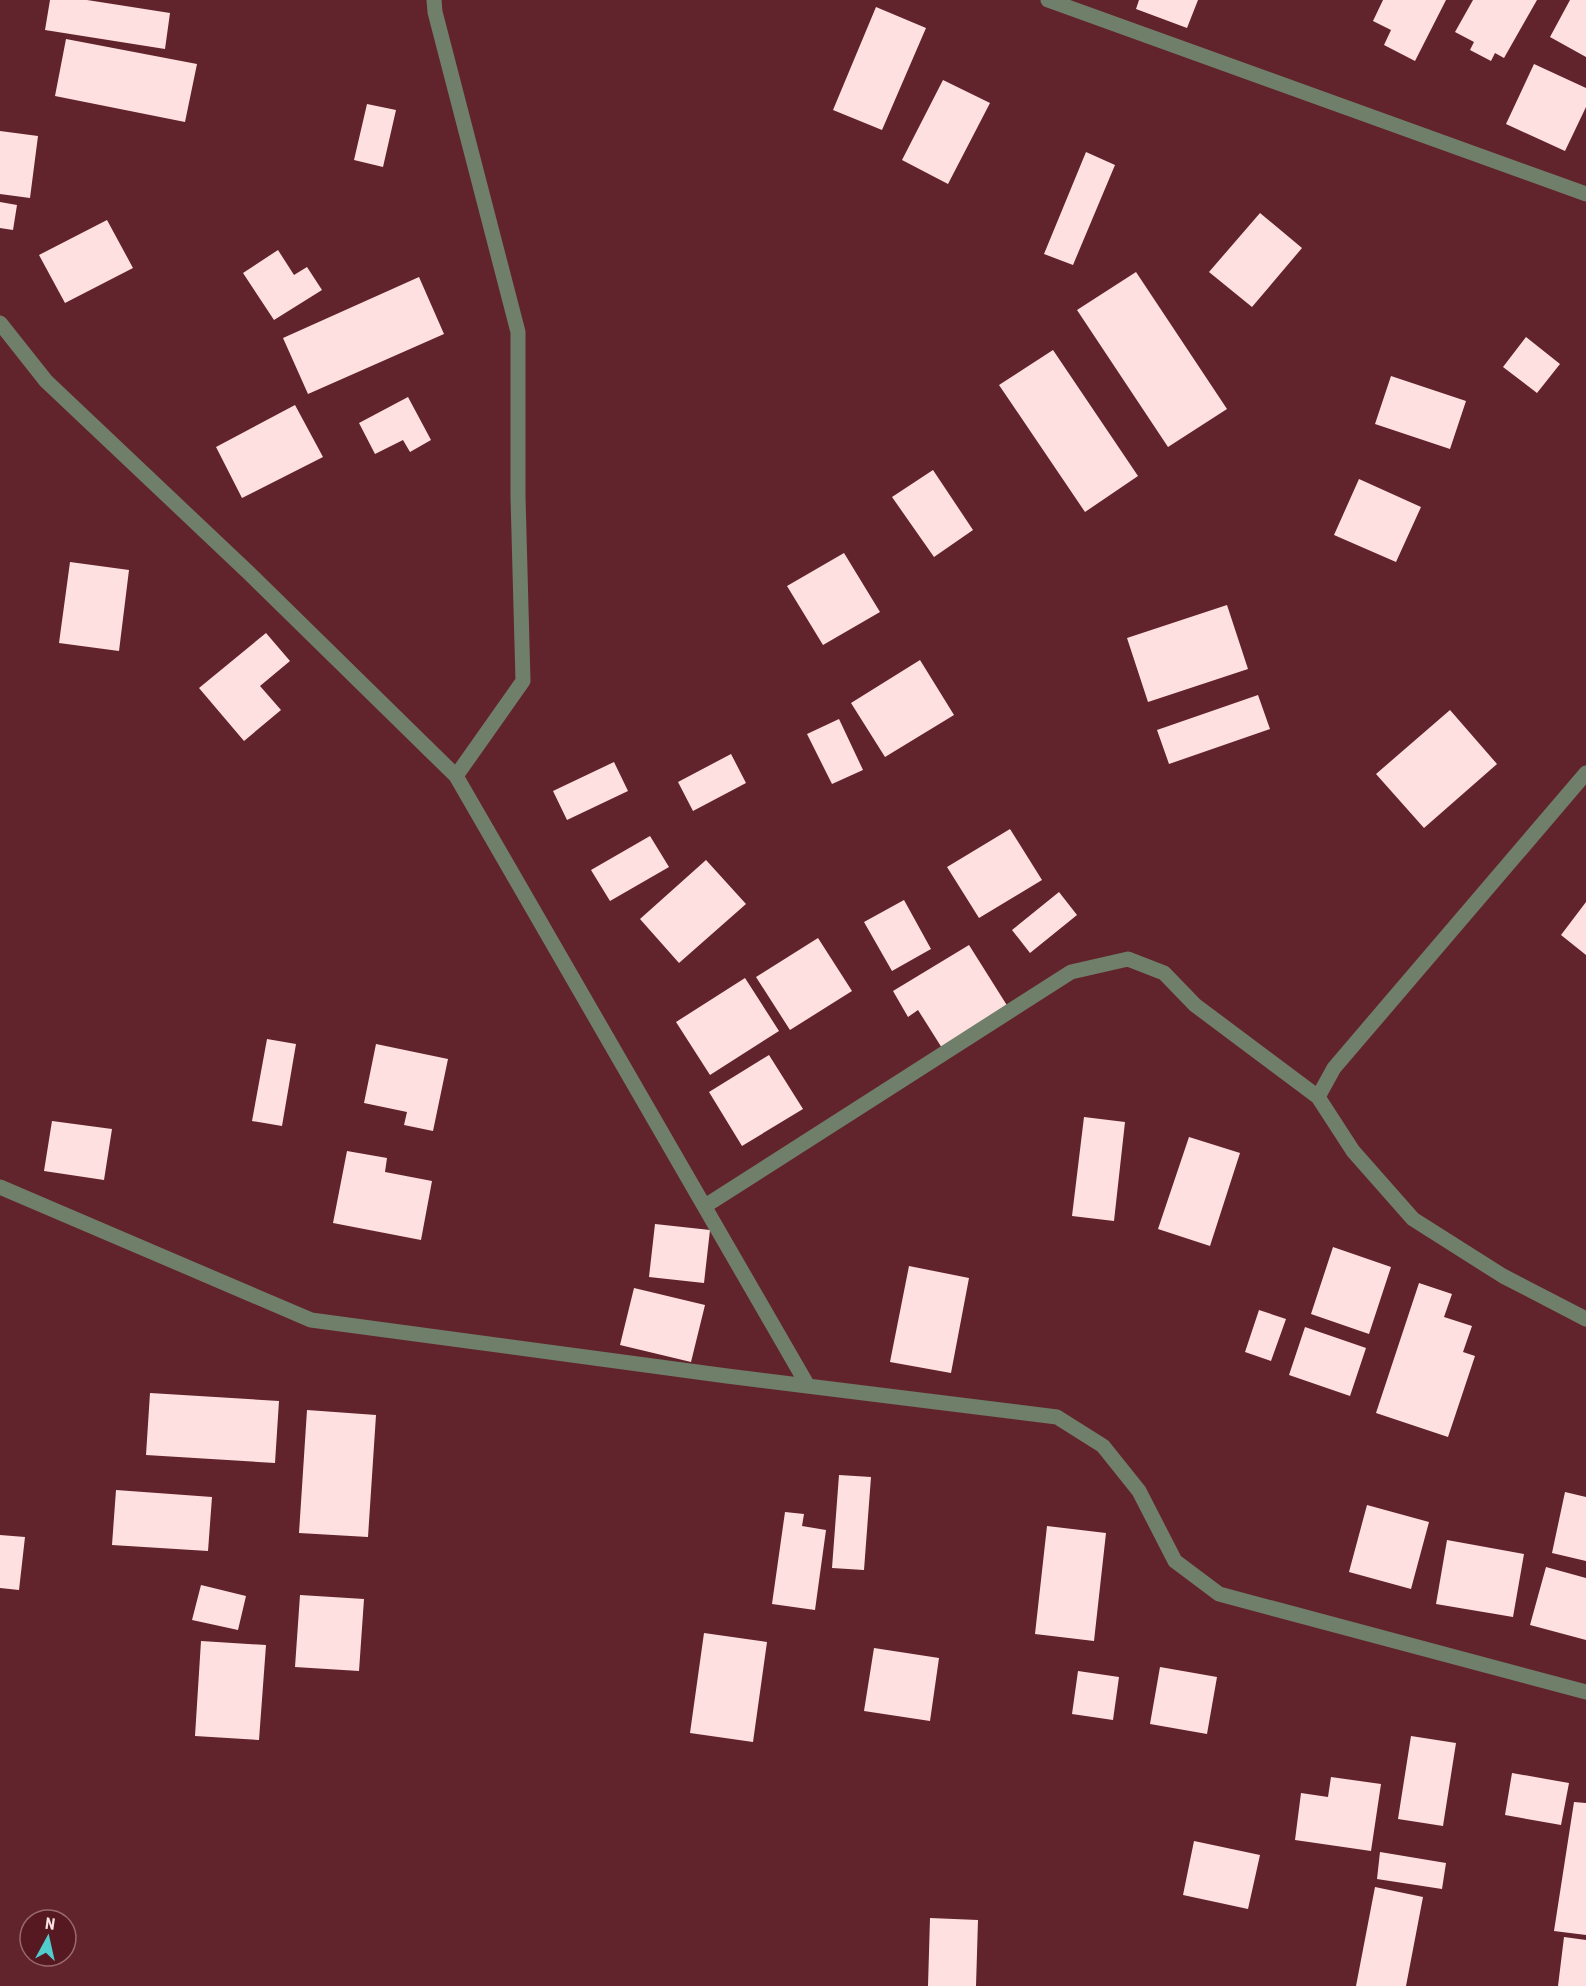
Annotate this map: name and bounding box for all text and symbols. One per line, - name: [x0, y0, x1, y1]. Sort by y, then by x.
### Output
- north arrow: [18, 1908, 78, 1968]
- text: N: [44, 1914, 56, 1934]

